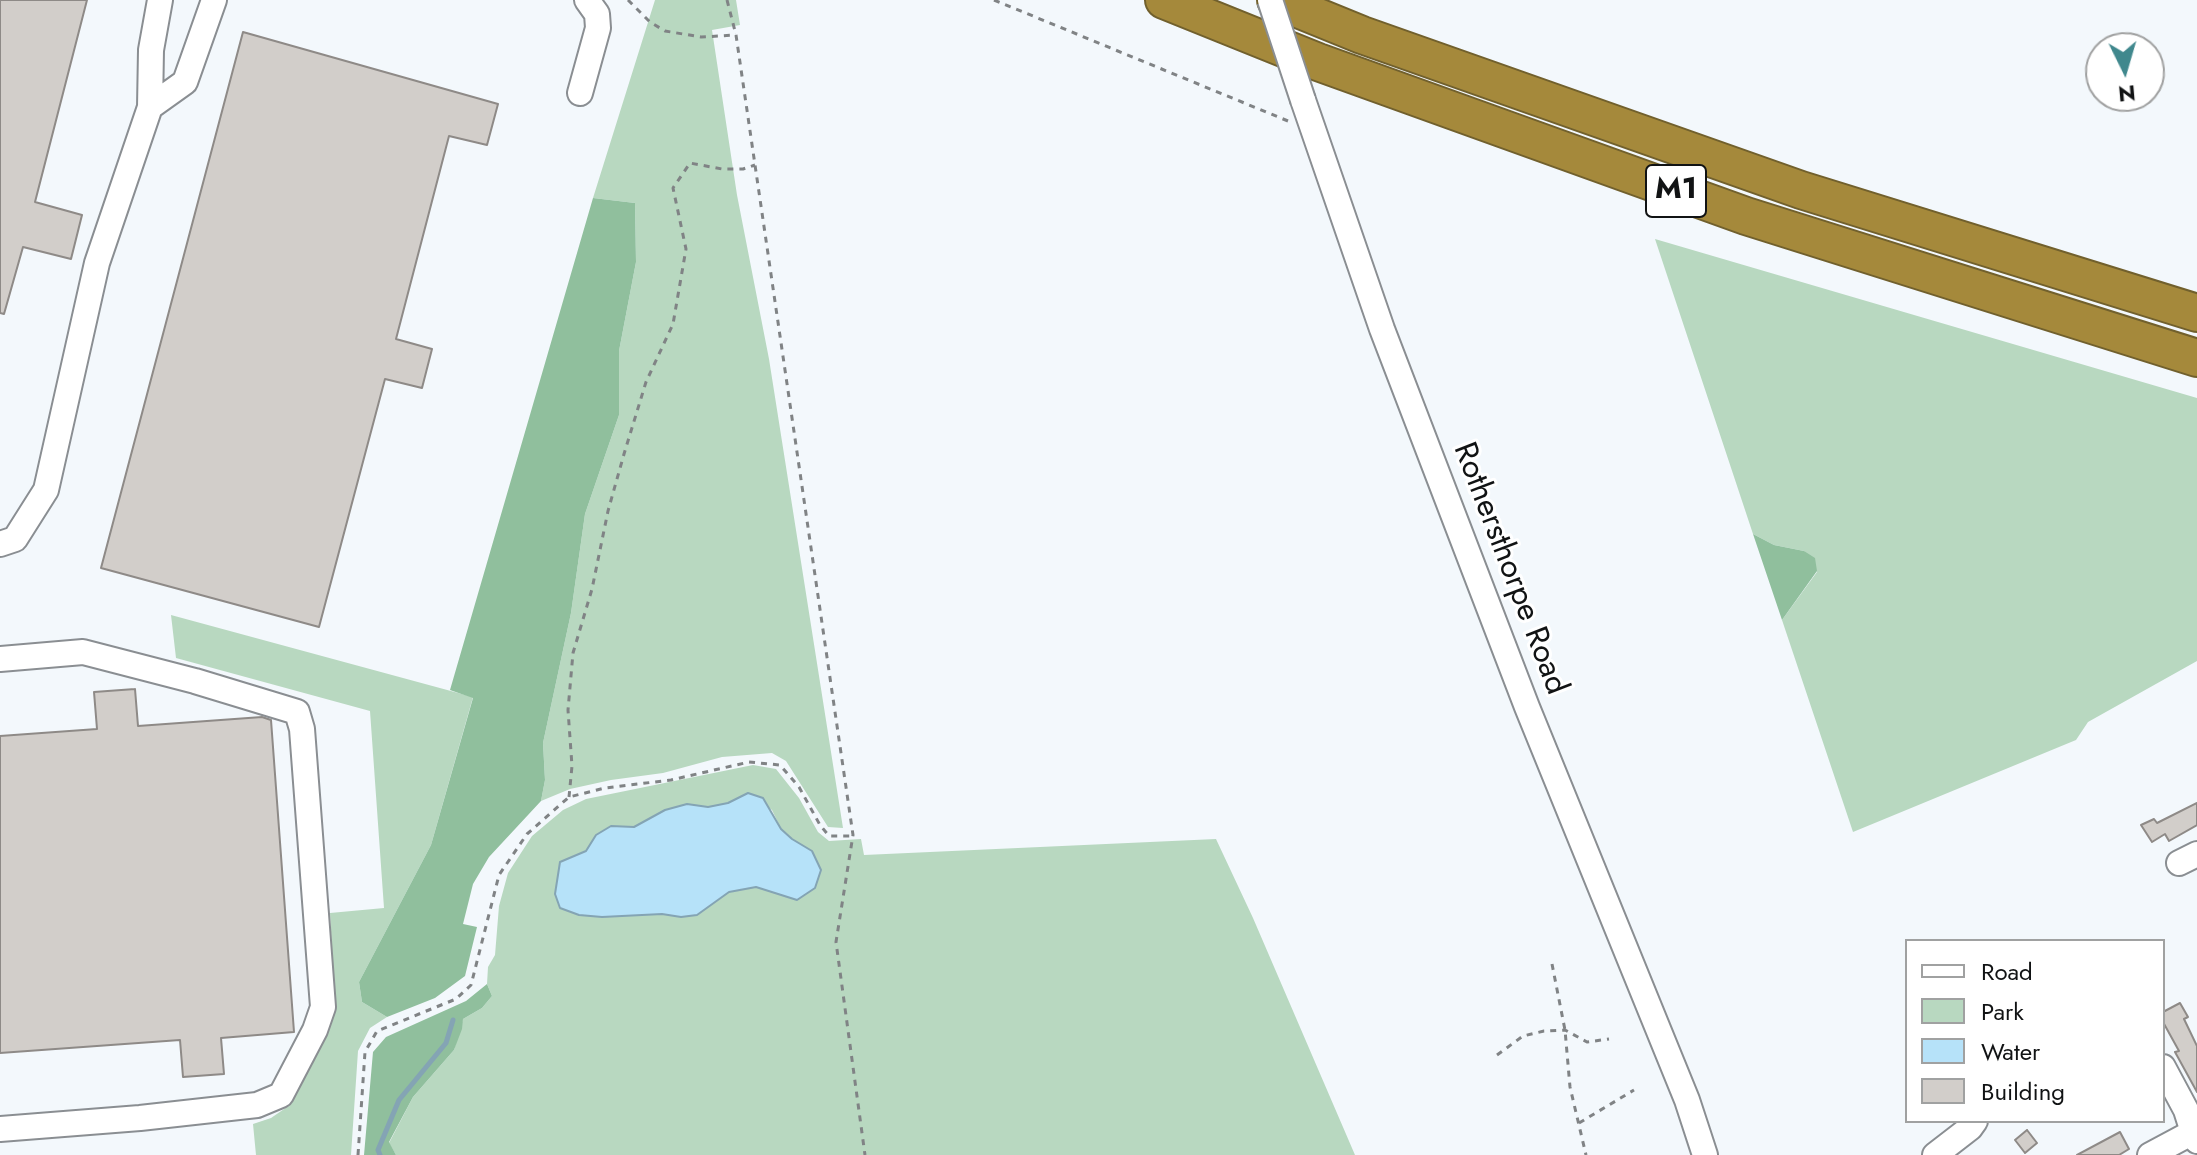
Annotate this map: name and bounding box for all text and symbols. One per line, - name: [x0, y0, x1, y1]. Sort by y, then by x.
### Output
- north arrow: [2085, 32, 2165, 112]
- text: N: [2117, 77, 2137, 111]
- road number: M1: [1646, 165, 1706, 217]
- street label: Rothersthorpe Road: [1443, 438, 1575, 700]
- legend: [1905, 939, 2165, 1123]
- text: Road: [1981, 954, 2033, 989]
- text: Park: [1981, 994, 2024, 1029]
- text: Water: [1981, 1034, 2040, 1069]
- text: Building: [1981, 1074, 2065, 1109]

